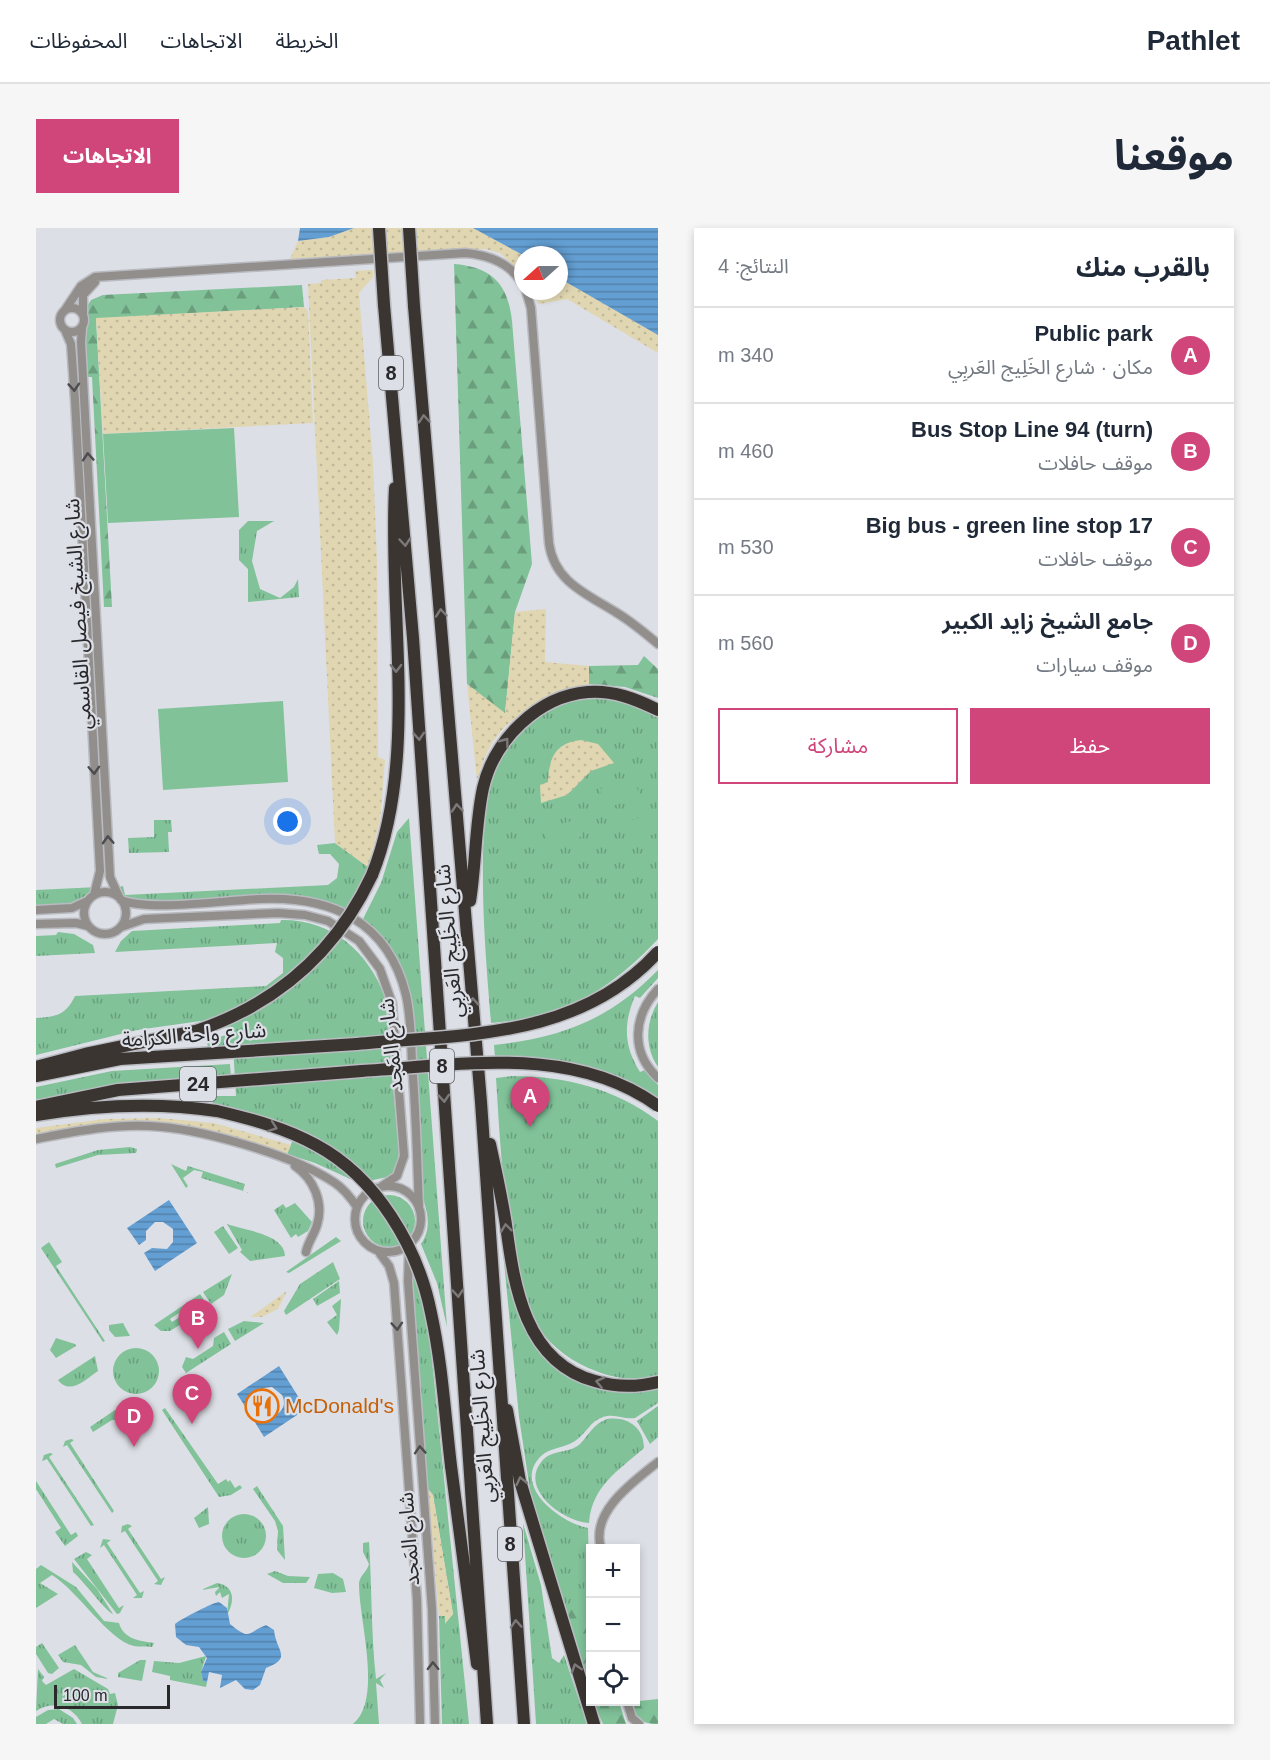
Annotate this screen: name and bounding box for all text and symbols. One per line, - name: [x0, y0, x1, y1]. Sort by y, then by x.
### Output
- text: Pathlet: [1147, 25, 1240, 56]
- text: المحفوظات: [30, 29, 127, 52]
- text: الاتجاهات: [160, 29, 242, 52]
- text: الخريطة: [275, 29, 338, 52]
- button: الاتجاهات: [36, 119, 179, 193]
- text: موقعنا: [1114, 132, 1234, 179]
- north arrow: [514, 246, 568, 300]
- text: بالقرب منك: [1076, 252, 1210, 282]
- text: النتائج: 4: [718, 255, 789, 277]
- text: Public park: [1034, 321, 1153, 346]
- text: 340 m: [718, 344, 774, 366]
- text: A: [1183, 344, 1198, 366]
- road number: 8: [379, 356, 403, 390]
- text: مكان · شارع الخَلِيج العَربِي: [948, 356, 1153, 378]
- one-way arrow: [67, 382, 80, 391]
- one-way arrow: [418, 414, 431, 424]
- text: Bus Stop Line 94 (turn): [911, 417, 1153, 442]
- text: 460 m: [718, 440, 774, 462]
- text: B: [1183, 440, 1198, 462]
- one-way arrow: [82, 452, 95, 462]
- text: موقف حافلات: [1038, 452, 1153, 474]
- street label: شارع الشيخ فيصل القاسمي: [60, 497, 100, 730]
- text: Big bus - green line stop 17: [866, 513, 1153, 538]
- text: 530 m: [718, 536, 774, 558]
- text: C: [1183, 536, 1198, 558]
- one-way arrow: [398, 537, 411, 546]
- text: موقف حافلات: [1038, 548, 1153, 570]
- one-way arrow: [435, 609, 448, 618]
- text: جامع الشيخ زايد الكبير: [942, 609, 1153, 634]
- text: 560 m: [718, 632, 774, 654]
- text: D: [1183, 632, 1198, 654]
- text: موقف سيارات: [1036, 654, 1153, 676]
- one-way arrow: [390, 663, 403, 672]
- button: مشاركة: [718, 708, 958, 784]
- button: حفظ: [970, 708, 1210, 784]
- one-way arrow: [413, 732, 426, 741]
- one-way arrow: [497, 738, 508, 749]
- one-way arrow: [88, 766, 101, 775]
- one-way arrow: [451, 803, 464, 812]
- your location: [273, 807, 302, 836]
- one-way arrow: [102, 836, 115, 845]
- street label: شارع الخَلِيج العَربِي: [430, 863, 472, 1019]
- street label: شارع المَجد: [374, 997, 411, 1093]
- one-way arrow: [467, 997, 480, 1006]
- street label: شارع واحة الكرامة: [121, 1018, 267, 1055]
- road number: 8: [430, 1049, 454, 1083]
- road number: 24: [180, 1067, 216, 1101]
- pin: A: [510, 1078, 550, 1127]
- one-way arrow: [438, 1094, 451, 1103]
- one-way arrow: [267, 1120, 278, 1132]
- one-way arrow: [500, 1223, 512, 1232]
- one-way arrow: [451, 1288, 464, 1297]
- pin: B: [178, 1300, 218, 1349]
- one-way arrow: [390, 1321, 403, 1330]
- street label: شارع الخَلِيج العَربِي: [465, 1348, 503, 1504]
- pin: C: [172, 1374, 212, 1424]
- one-way arrow: [595, 1377, 605, 1390]
- restaurant icon: McDonald's: [244, 1388, 280, 1424]
- place label: McDonald's: [285, 1394, 394, 1417]
- pin: D: [114, 1398, 154, 1447]
- one-way arrow: [414, 1445, 427, 1454]
- one-way arrow: [515, 1477, 528, 1487]
- street label: شارع المَجد: [394, 1491, 427, 1587]
- road number: 8: [498, 1527, 522, 1561]
- map controls: [586, 1544, 640, 1706]
- button: +: [586, 1544, 640, 1598]
- button: −: [586, 1598, 640, 1652]
- one-way arrow: [510, 1619, 523, 1628]
- button: locate: [586, 1652, 640, 1706]
- one-way arrow: [427, 1661, 440, 1670]
- one-way arrow: [571, 1663, 583, 1674]
- scale bar: [54, 1682, 170, 1710]
- text: 100 m: [63, 1687, 107, 1704]

